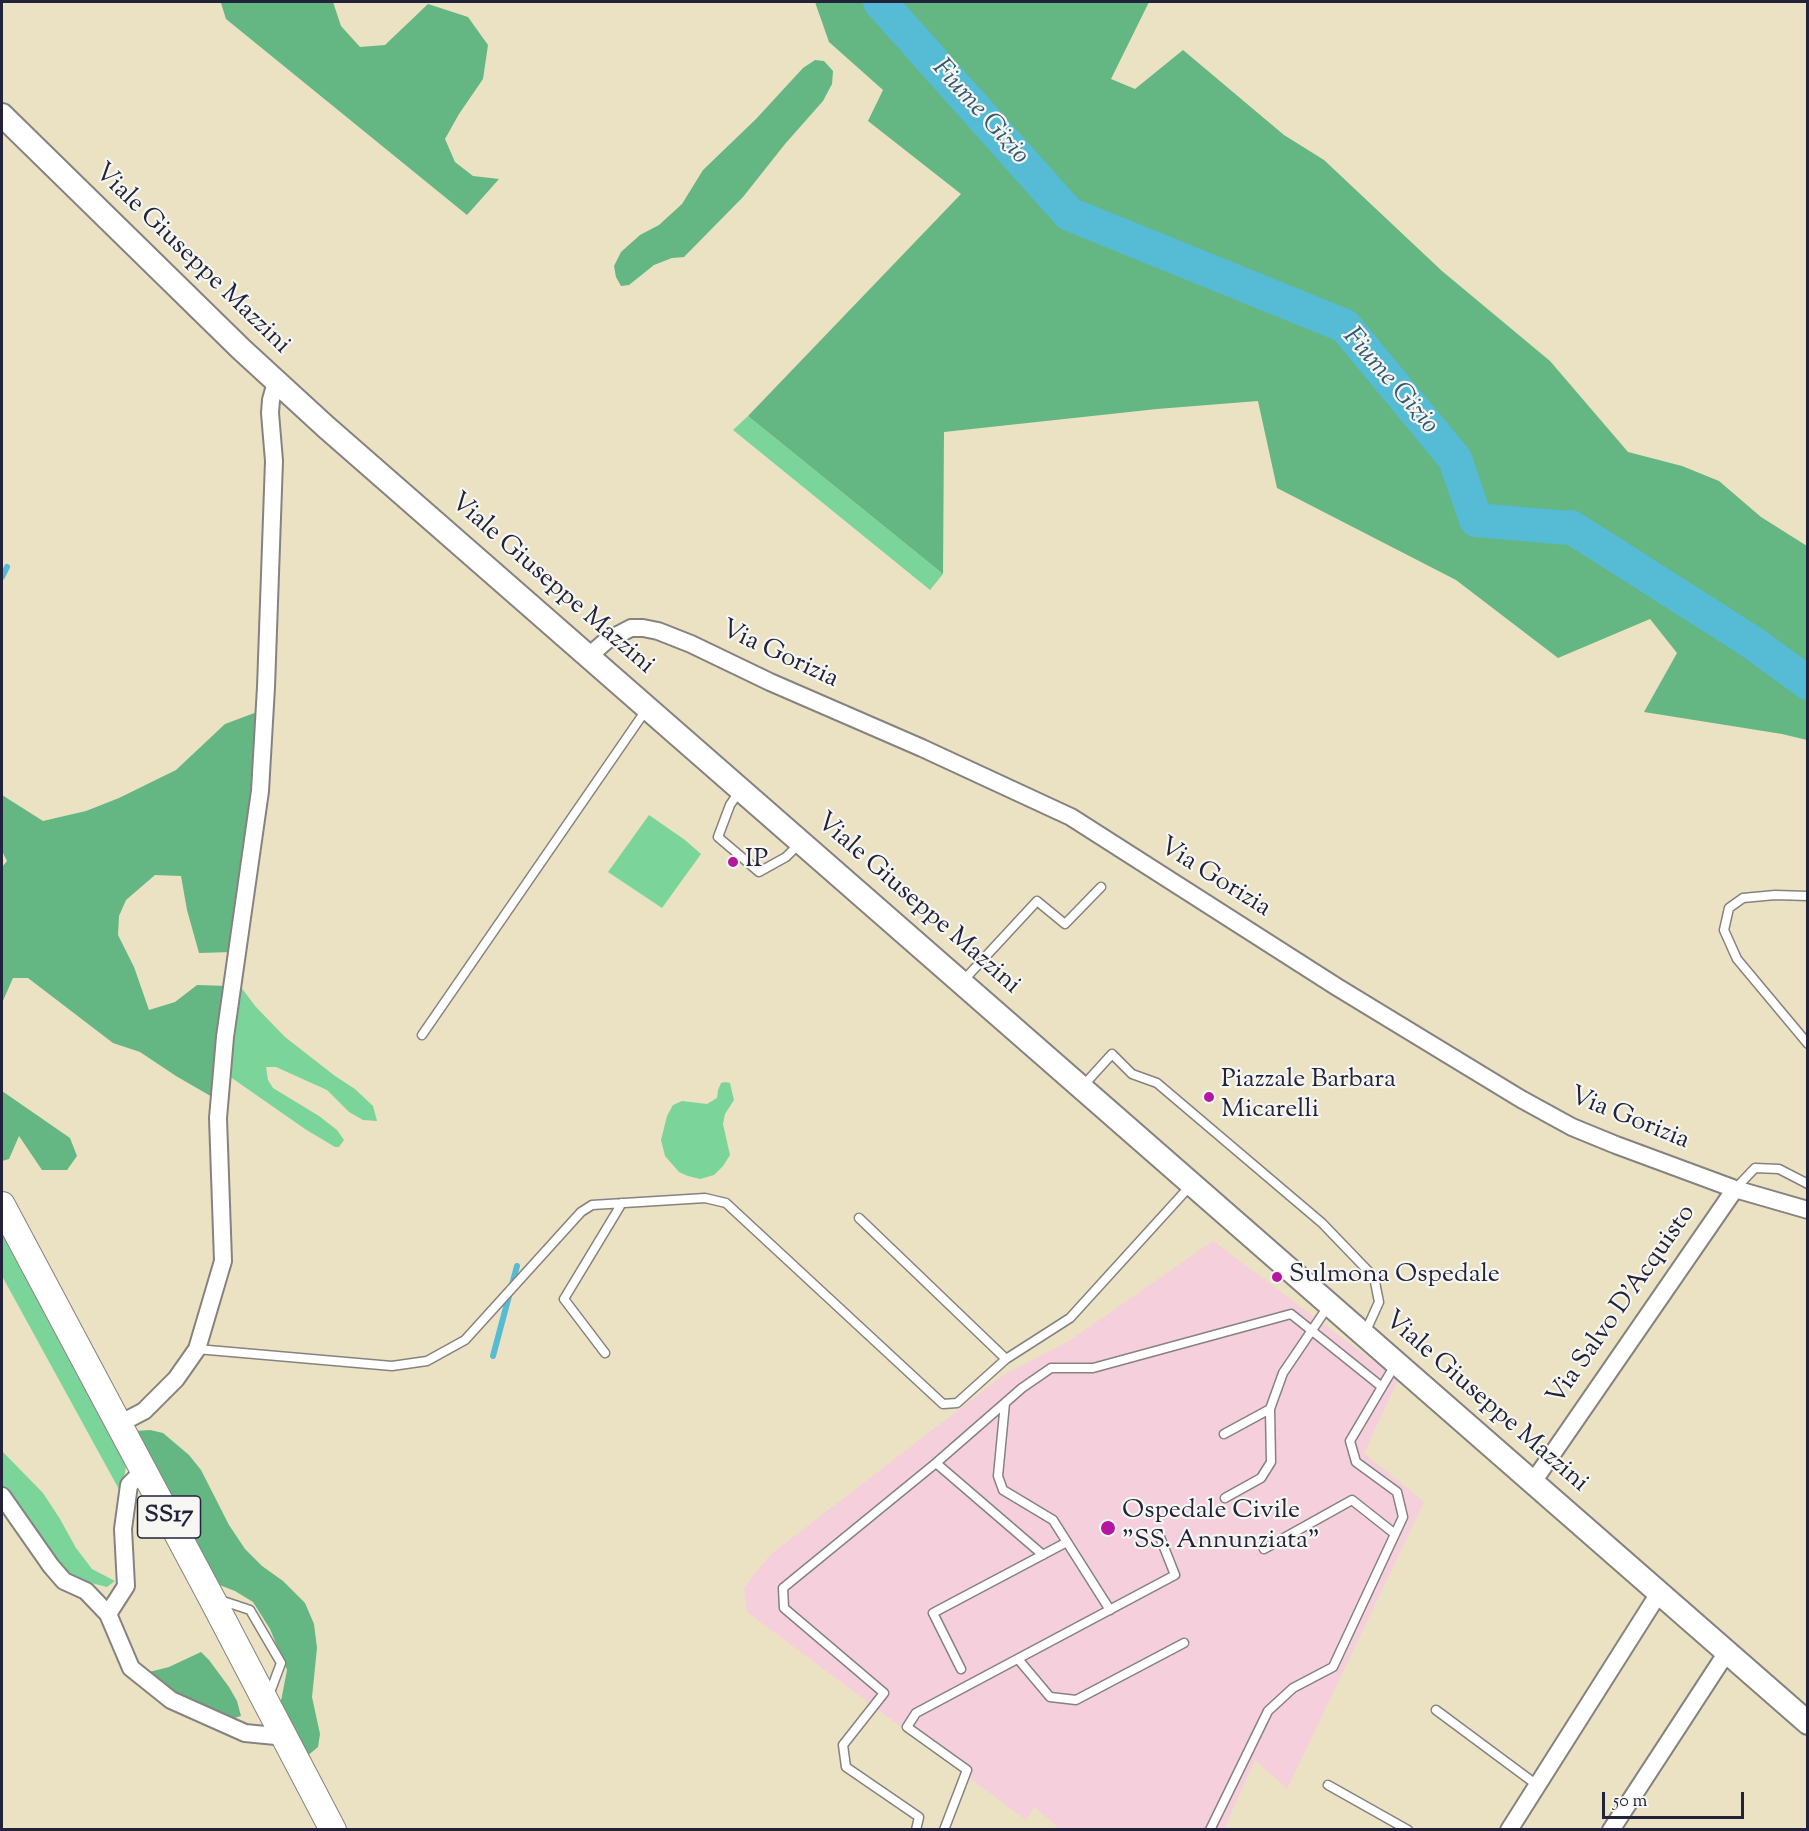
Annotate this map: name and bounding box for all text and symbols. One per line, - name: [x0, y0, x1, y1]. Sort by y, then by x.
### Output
- water label: Fiume Gizio: [923, 54, 1035, 172]
- street label: Viale Giuseppe Mazzini: [86, 158, 296, 362]
- water label: Fiume Gizio: [1334, 322, 1444, 442]
- street label: Viale Giuseppe Mazzini: [442, 488, 660, 682]
- street label: Via Gorizia: [715, 615, 843, 697]
- street label: Viale Giuseppe Mazzini: [808, 808, 1026, 1002]
- street label: Via Gorizia: [1152, 832, 1276, 926]
- place label: IP: [745, 846, 768, 878]
- marker: IP: [726, 855, 740, 869]
- place label: Piazzale Barbara Micarelli: [1221, 1066, 1396, 1128]
- street label: Via Gorizia: [1565, 1082, 1693, 1158]
- marker: Piazzale Barbara Micarelli: [1202, 1090, 1216, 1104]
- street label: Via Salvo D'Acquisto: [1542, 1200, 1704, 1412]
- place label: Sulmona Ospedale: [1289, 1261, 1500, 1293]
- marker: Sulmona Ospedale: [1270, 1270, 1284, 1284]
- street label: Viale Giuseppe Mazzini: [1376, 1306, 1594, 1500]
- road number: SS17: [138, 1496, 201, 1538]
- place label: Ospedale Civile "SS. Annunziata": [1122, 1497, 1320, 1558]
- marker: Ospedale Civile "SS. Annunziata": [1099, 1519, 1117, 1537]
- scale bar: [1605, 1780, 1748, 1818]
- text: 50 m: [1613, 1789, 1647, 1815]

